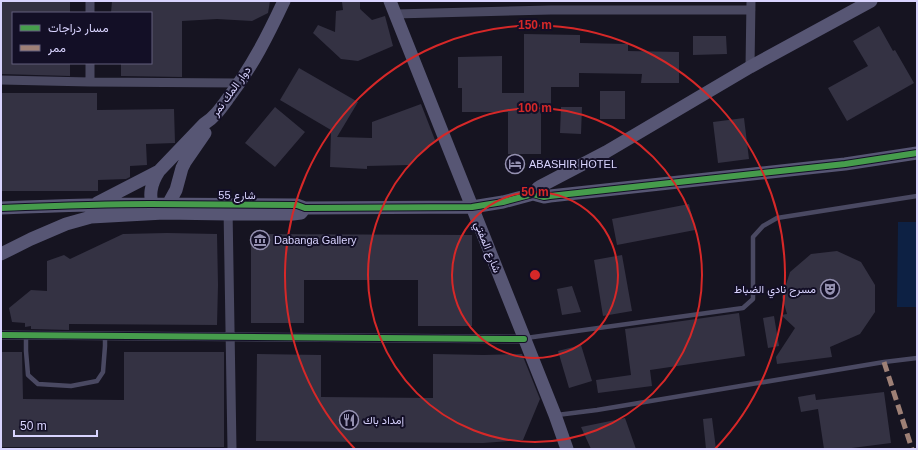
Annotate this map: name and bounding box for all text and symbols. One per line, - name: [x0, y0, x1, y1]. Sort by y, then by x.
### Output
- legend: [12, 12, 152, 64]
- text: 150 m: [518, 18, 552, 32]
- text: مسار دراجات: [48, 21, 109, 36]
- text: ممر: [47, 41, 66, 56]
- street label: دوار المك نمر: [208, 64, 254, 120]
- text: 100 m: [518, 101, 552, 115]
- hotel icon: ABASHIR HOTEL: [504, 153, 526, 175]
- place label: ABASHIR HOTEL: [529, 158, 617, 170]
- text: 50 m: [521, 185, 549, 199]
- street label: شارع 55: [218, 189, 256, 203]
- street label: شارع المفتي: [469, 220, 504, 276]
- museum icon: Dabanga Gallery: [249, 229, 271, 251]
- place label: Dabanga Gallery: [274, 234, 357, 246]
- centre of rings: [528, 268, 542, 282]
- theatre icon: مسرح نادي الضباط: [819, 278, 841, 300]
- place label: مسرح نادي الضباط: [734, 283, 816, 299]
- restaurant icon: إمداد باك: [338, 409, 360, 431]
- scale bar: [14, 412, 97, 438]
- place label: إمداد باك: [363, 414, 404, 427]
- text: 50 m: [20, 419, 47, 433]

